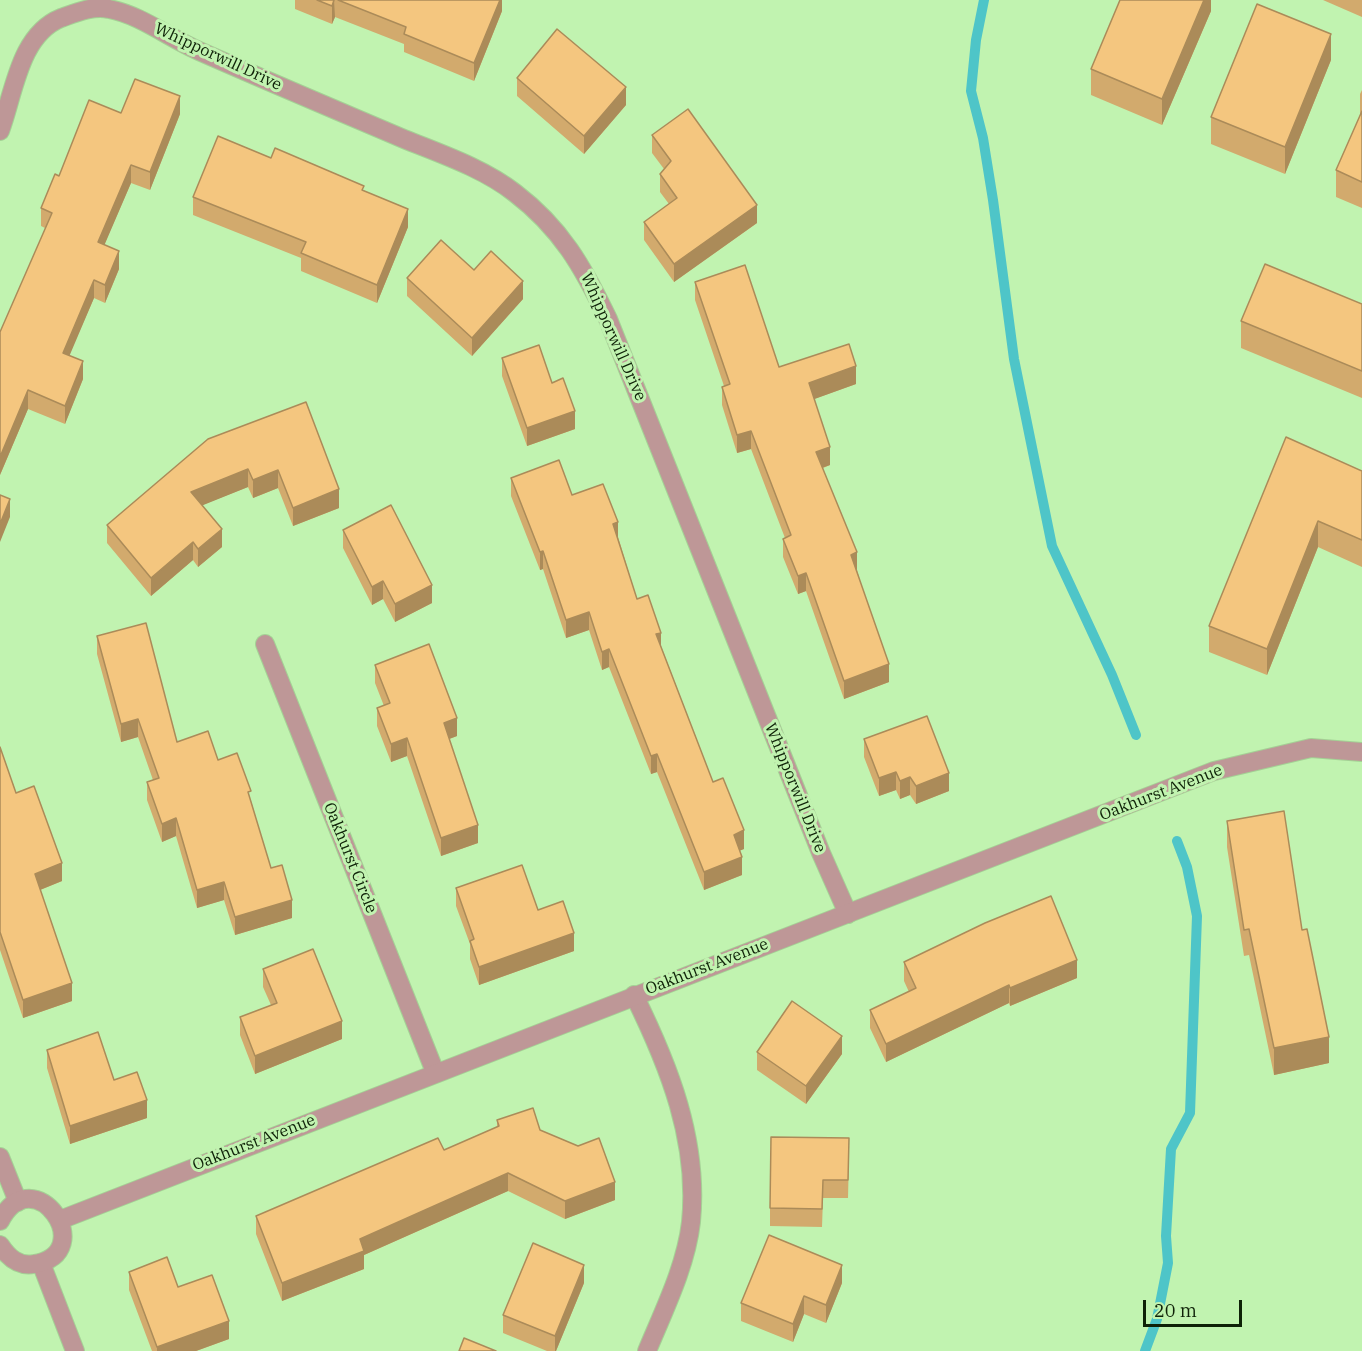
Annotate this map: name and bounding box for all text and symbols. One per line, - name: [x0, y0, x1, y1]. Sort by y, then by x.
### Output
- street label: Whipporwill Drive: [151, 19, 285, 95]
- street label: Whipporwill Drive: [576, 270, 650, 404]
- street label: Whipporwill Drive: [760, 720, 830, 856]
- street label: Oakhurst Avenue: [1097, 761, 1225, 825]
- street label: Oakhurst Circle: [319, 800, 381, 916]
- street label: Oakhurst Avenue: [643, 935, 771, 999]
- street label: Oakhurst Avenue: [190, 1111, 318, 1175]
- scale bar: [1146, 1288, 1245, 1326]
- text: 20 m: [1154, 1299, 1197, 1322]

